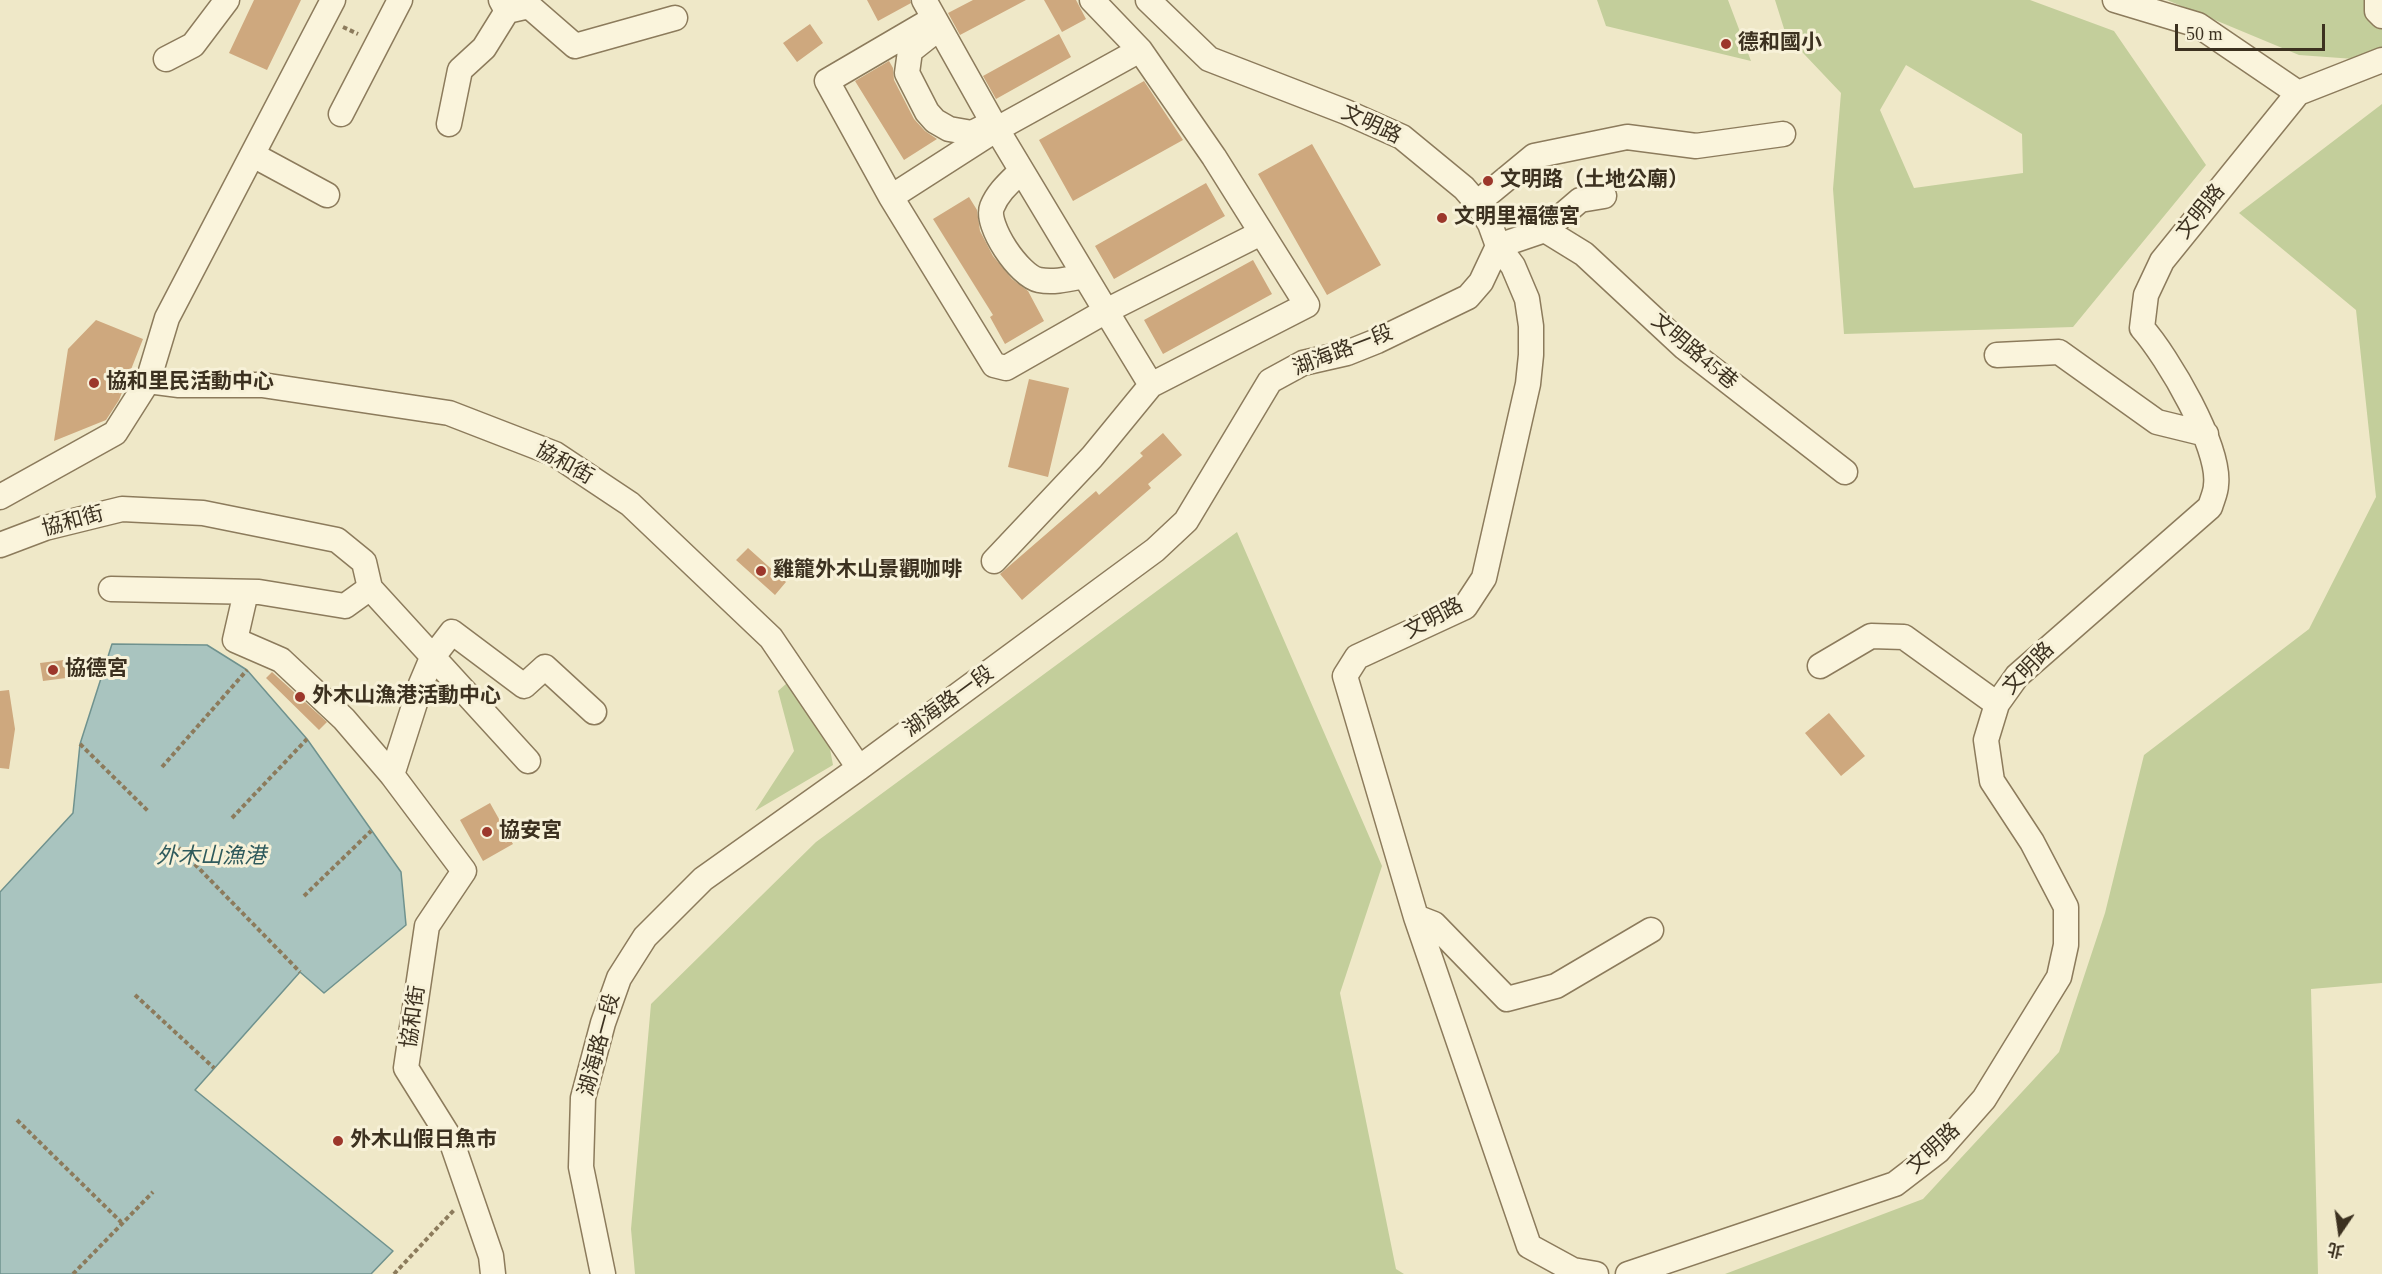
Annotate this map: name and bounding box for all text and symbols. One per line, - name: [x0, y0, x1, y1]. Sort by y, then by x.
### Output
- scale bar: [2178, 12, 2328, 50]
- text: 50 m: [2186, 24, 2223, 44]
- place label: 德和國小: [1738, 31, 1822, 57]
- marker: 德和國小: [1719, 37, 1733, 51]
- street label: 文明路: [1337, 100, 1405, 150]
- place label: 文明路（土地公廟）: [1500, 168, 1689, 194]
- marker: 文明路（土地公廟）: [1481, 174, 1495, 188]
- street label: 文明路: [2171, 180, 2231, 244]
- place label: 文明里福德宮: [1454, 205, 1580, 231]
- marker: 文明里福德宮: [1435, 211, 1449, 225]
- street label: 文明路45巷: [1646, 309, 1742, 395]
- street label: 湖海路一段: [1289, 320, 1397, 382]
- place label: 協和里民活動中心: [106, 370, 274, 396]
- marker: 協和里民活動中心: [87, 376, 101, 390]
- street label: 協和街: [530, 438, 598, 490]
- street label: 協和街: [39, 502, 107, 542]
- place label: 雞籠外木山景觀咖啡: [773, 558, 962, 584]
- marker: 雞籠外木山景觀咖啡: [754, 564, 768, 578]
- street label: 文明路: [1400, 593, 1468, 645]
- street label: 文明路: [1998, 638, 2060, 700]
- place label: 協德宮: [65, 657, 128, 683]
- street label: 湖海路一段: [899, 661, 999, 743]
- marker: 協德宮: [46, 663, 60, 677]
- place label: 外木山漁港活動中心: [312, 684, 501, 710]
- marker: 外木山漁港活動中心: [293, 690, 307, 704]
- place label: 協安宮: [499, 819, 562, 845]
- marker: 協安宮: [480, 825, 494, 839]
- water label: 外木山漁港: [156, 844, 266, 870]
- street label: 協和街: [397, 984, 431, 1050]
- street label: 湖海路一段: [574, 991, 626, 1099]
- street label: 文明路: [1902, 1118, 1966, 1180]
- place label: 外木山假日魚市: [350, 1128, 497, 1154]
- marker: 外木山假日魚市: [331, 1134, 345, 1148]
- north arrow: [2310, 1202, 2370, 1262]
- text: 北: [2326, 1240, 2346, 1260]

